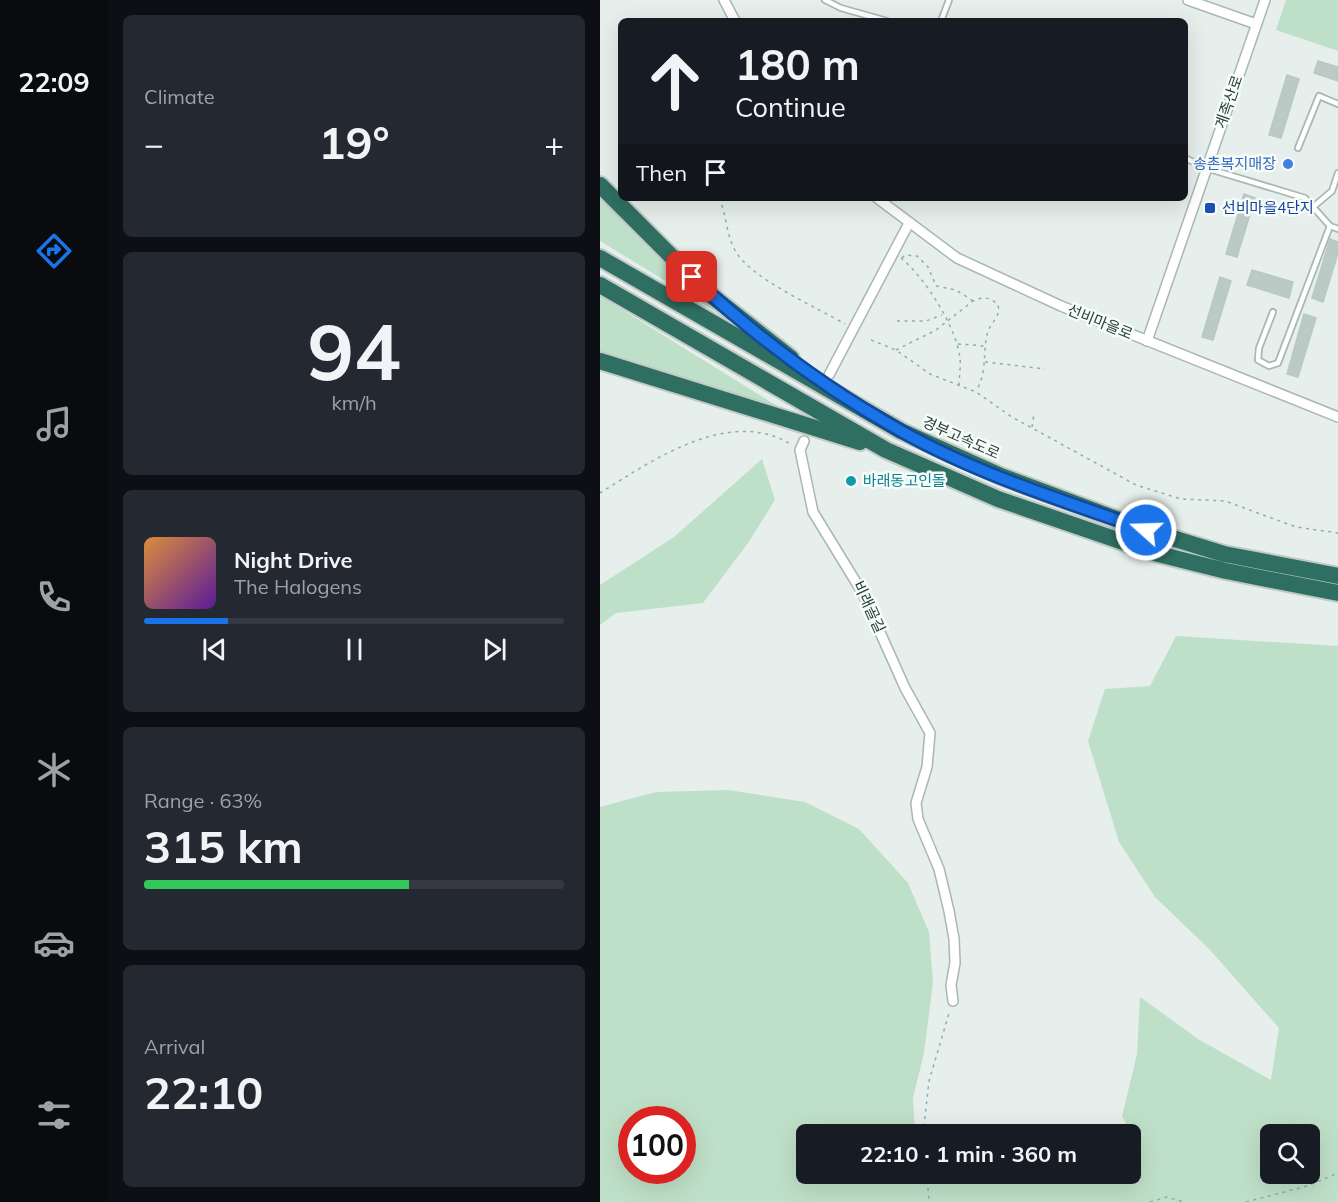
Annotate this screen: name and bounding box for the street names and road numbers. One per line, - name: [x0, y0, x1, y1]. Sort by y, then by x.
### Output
- street label: 계족산로: [1211, 73, 1246, 131]
- street label: 선비마을로: [1065, 300, 1136, 343]
- street label: 경부고속도로: [920, 412, 1003, 463]
- street label: 비래골길: [849, 578, 890, 636]

